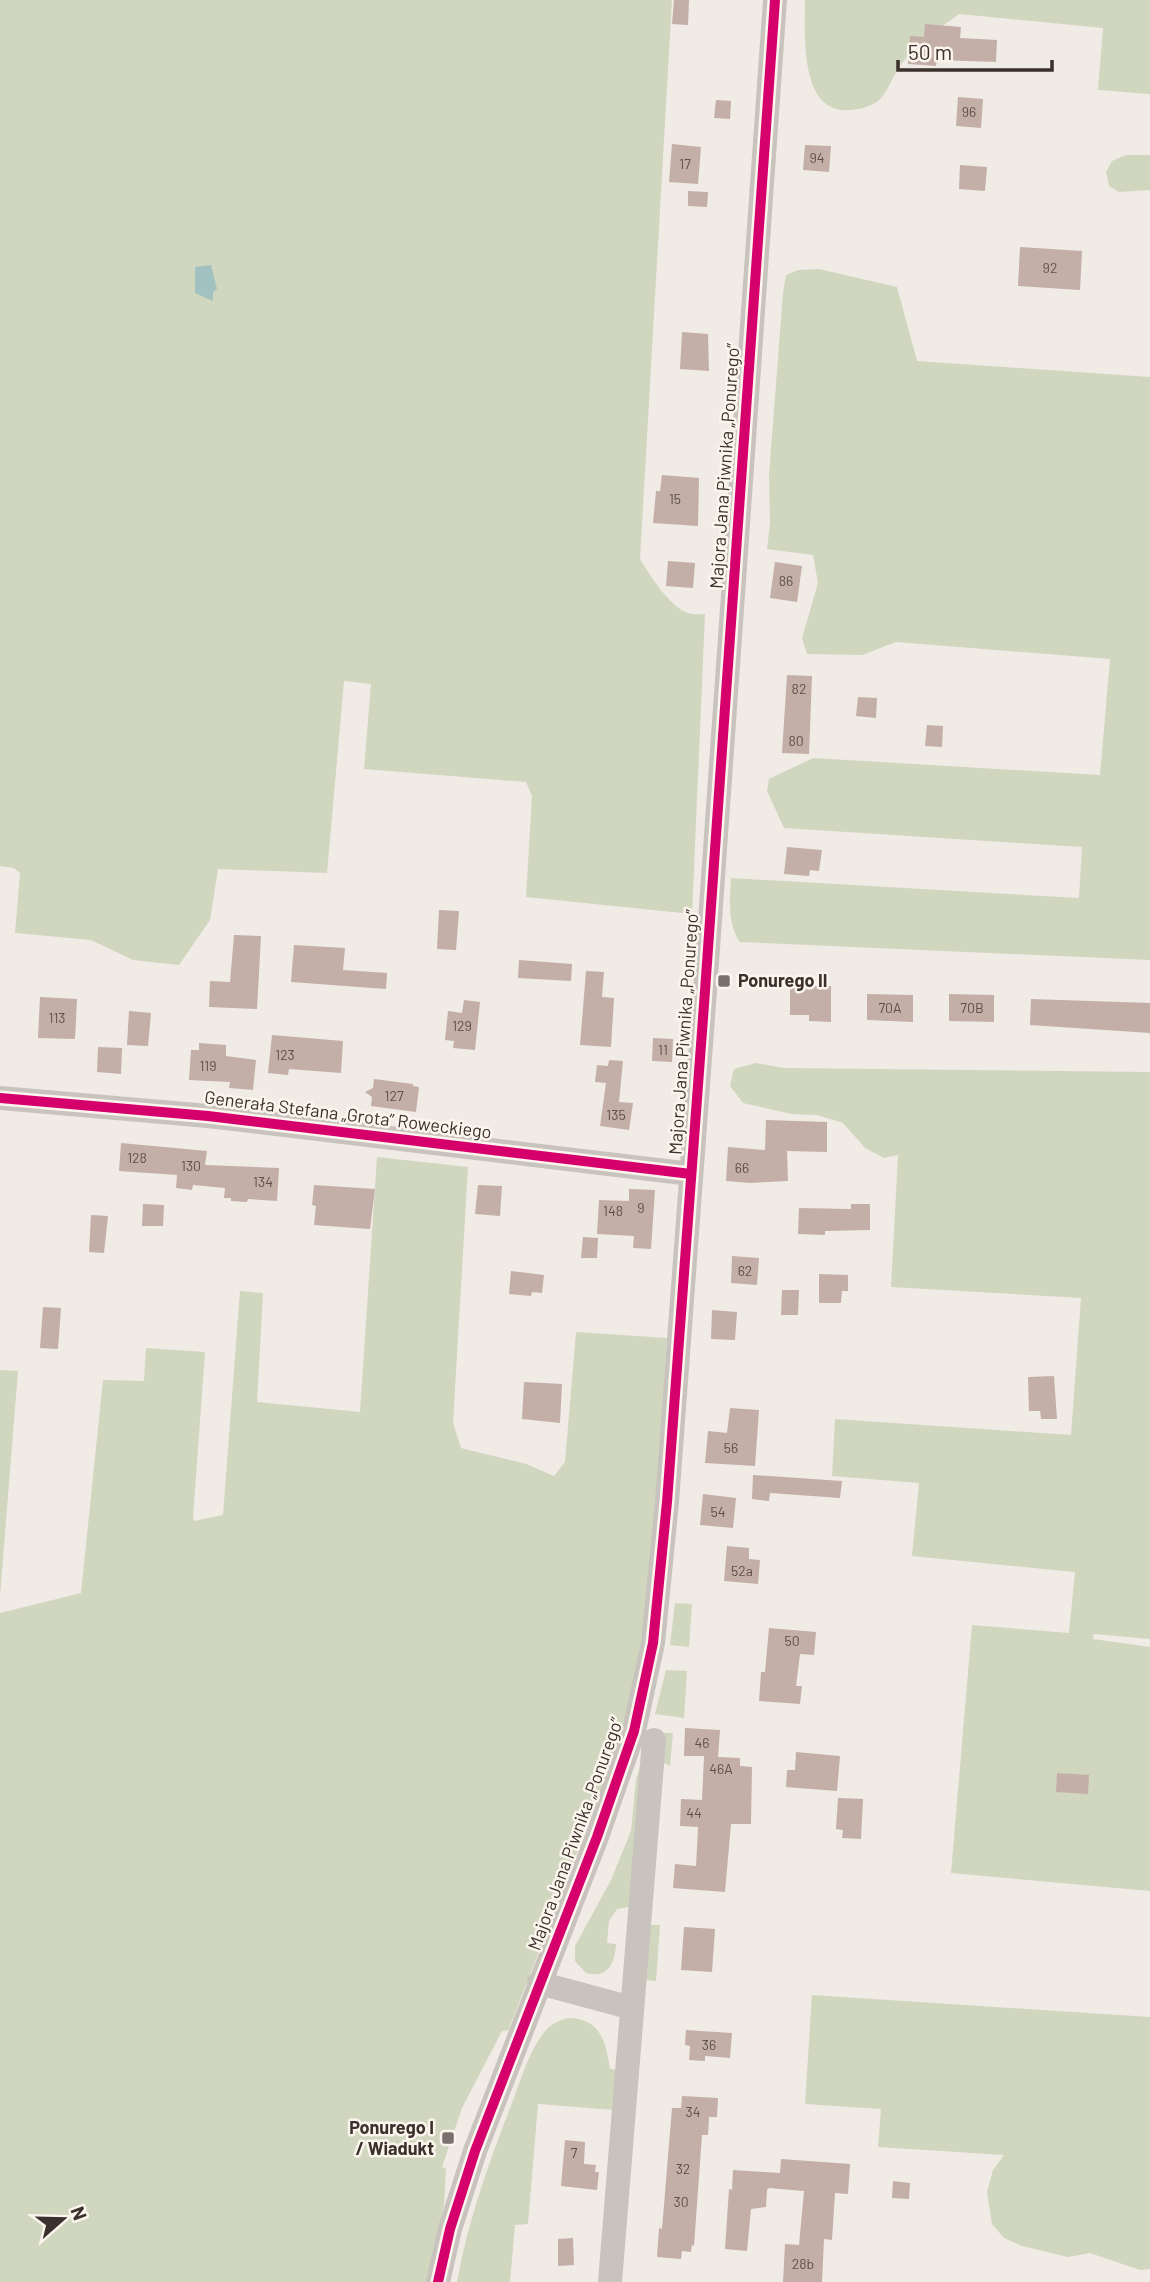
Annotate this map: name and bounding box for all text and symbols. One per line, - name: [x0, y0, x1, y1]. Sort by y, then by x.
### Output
- scale bar: [898, 28, 1052, 72]
- text: 50 m: [908, 39, 952, 64]
- house number: 96: [962, 103, 976, 120]
- house number: 94: [809, 149, 825, 166]
- house number: 17: [679, 155, 691, 172]
- house number: 92: [1043, 259, 1057, 276]
- street label: Majora Jana Piwnika „Ponurego”: [704, 342, 744, 590]
- house number: 15: [669, 490, 681, 507]
- house number: 86: [779, 572, 793, 589]
- house number: 82: [792, 680, 806, 697]
- house number: 80: [788, 732, 804, 749]
- street label: Majora Jana Piwnika „Ponurego”: [663, 908, 703, 1156]
- place label: Ponurego II: [738, 969, 828, 991]
- marker: Ponurego II: [716, 973, 732, 989]
- house number: 70A: [878, 999, 902, 1016]
- house number: 70B: [960, 999, 984, 1016]
- house number: 113: [48, 1009, 66, 1026]
- house number: 129: [452, 1017, 472, 1034]
- house number: 11: [658, 1041, 668, 1058]
- house number: 123: [275, 1046, 295, 1063]
- house number: 119: [199, 1057, 217, 1074]
- street label: Generała Stefana „Grota” Roweckiego: [203, 1085, 493, 1143]
- house number: 127: [384, 1087, 404, 1104]
- house number: 135: [606, 1106, 626, 1123]
- house number: 128: [127, 1149, 147, 1166]
- house number: 130: [181, 1157, 201, 1174]
- house number: 66: [735, 1159, 749, 1176]
- house number: 134: [253, 1173, 273, 1190]
- house number: 9: [637, 1199, 645, 1216]
- house number: 148: [603, 1202, 623, 1219]
- house number: 62: [738, 1262, 752, 1279]
- house number: 56: [724, 1439, 738, 1456]
- house number: 54: [711, 1503, 725, 1520]
- house number: 52a: [731, 1562, 753, 1579]
- house number: 50: [784, 1632, 800, 1649]
- street label: Majora Jana Piwnika „Ponurego”: [523, 1714, 628, 1953]
- house number: 46: [695, 1734, 709, 1751]
- house number: 46A: [709, 1760, 733, 1777]
- house number: 44: [686, 1804, 702, 1821]
- house number: 36: [702, 2036, 716, 2053]
- house number: 34: [686, 2103, 700, 2120]
- place label: Ponurego I / Wiadukt: [349, 2116, 434, 2159]
- marker: Ponurego I / Wiadukt: [440, 2130, 456, 2146]
- house number: 7: [571, 2144, 578, 2161]
- house number: 32: [676, 2160, 690, 2177]
- north arrow: [28, 2184, 98, 2254]
- house number: 30: [673, 2193, 689, 2210]
- text: N: [66, 2203, 92, 2223]
- house number: 28b: [792, 2255, 814, 2272]

